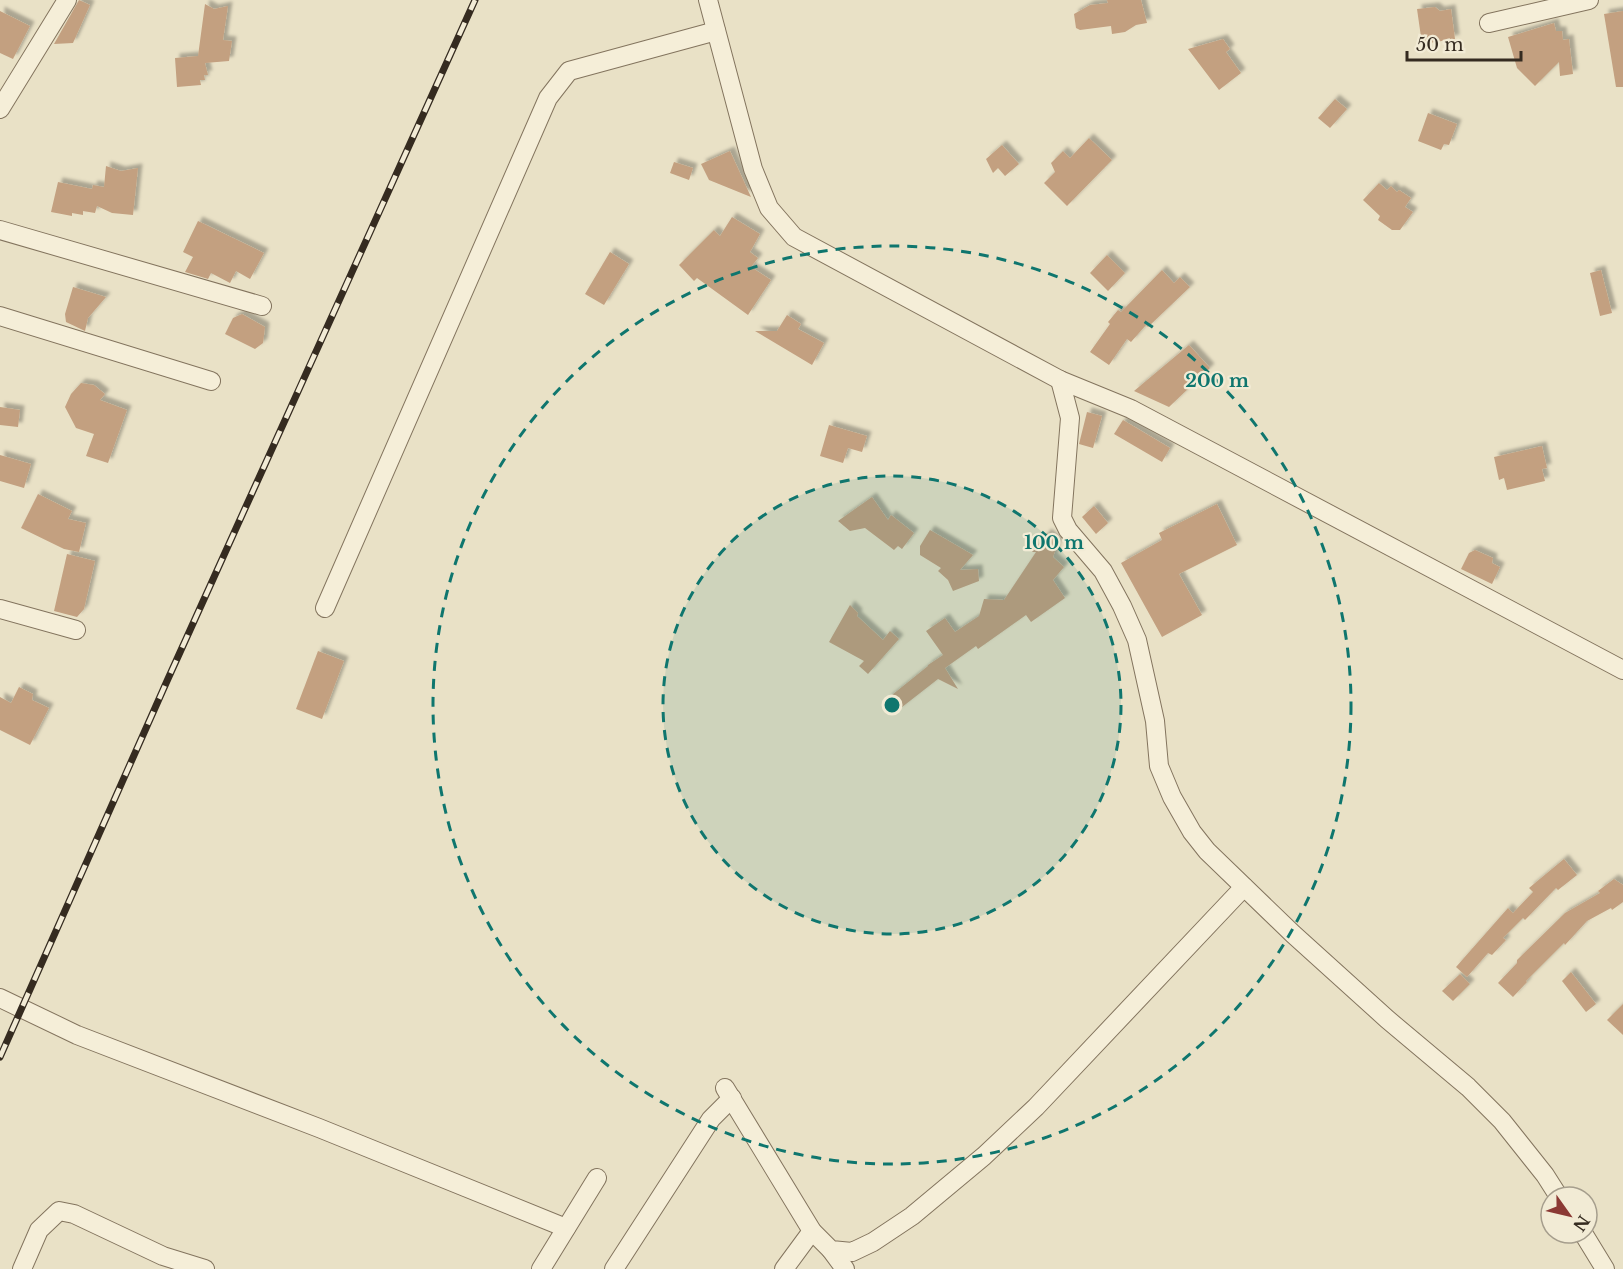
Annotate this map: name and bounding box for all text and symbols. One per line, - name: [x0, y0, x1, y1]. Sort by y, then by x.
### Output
- scale bar: [1407, 24, 1521, 62]
- text: 50 m: [1416, 34, 1464, 56]
- text: 200 m: [1185, 370, 1249, 392]
- text: 100 m: [1024, 532, 1084, 554]
- centre of rings: [882, 695, 902, 715]
- north arrow: [1539, 1185, 1599, 1245]
- text: N: [1569, 1212, 1594, 1235]

